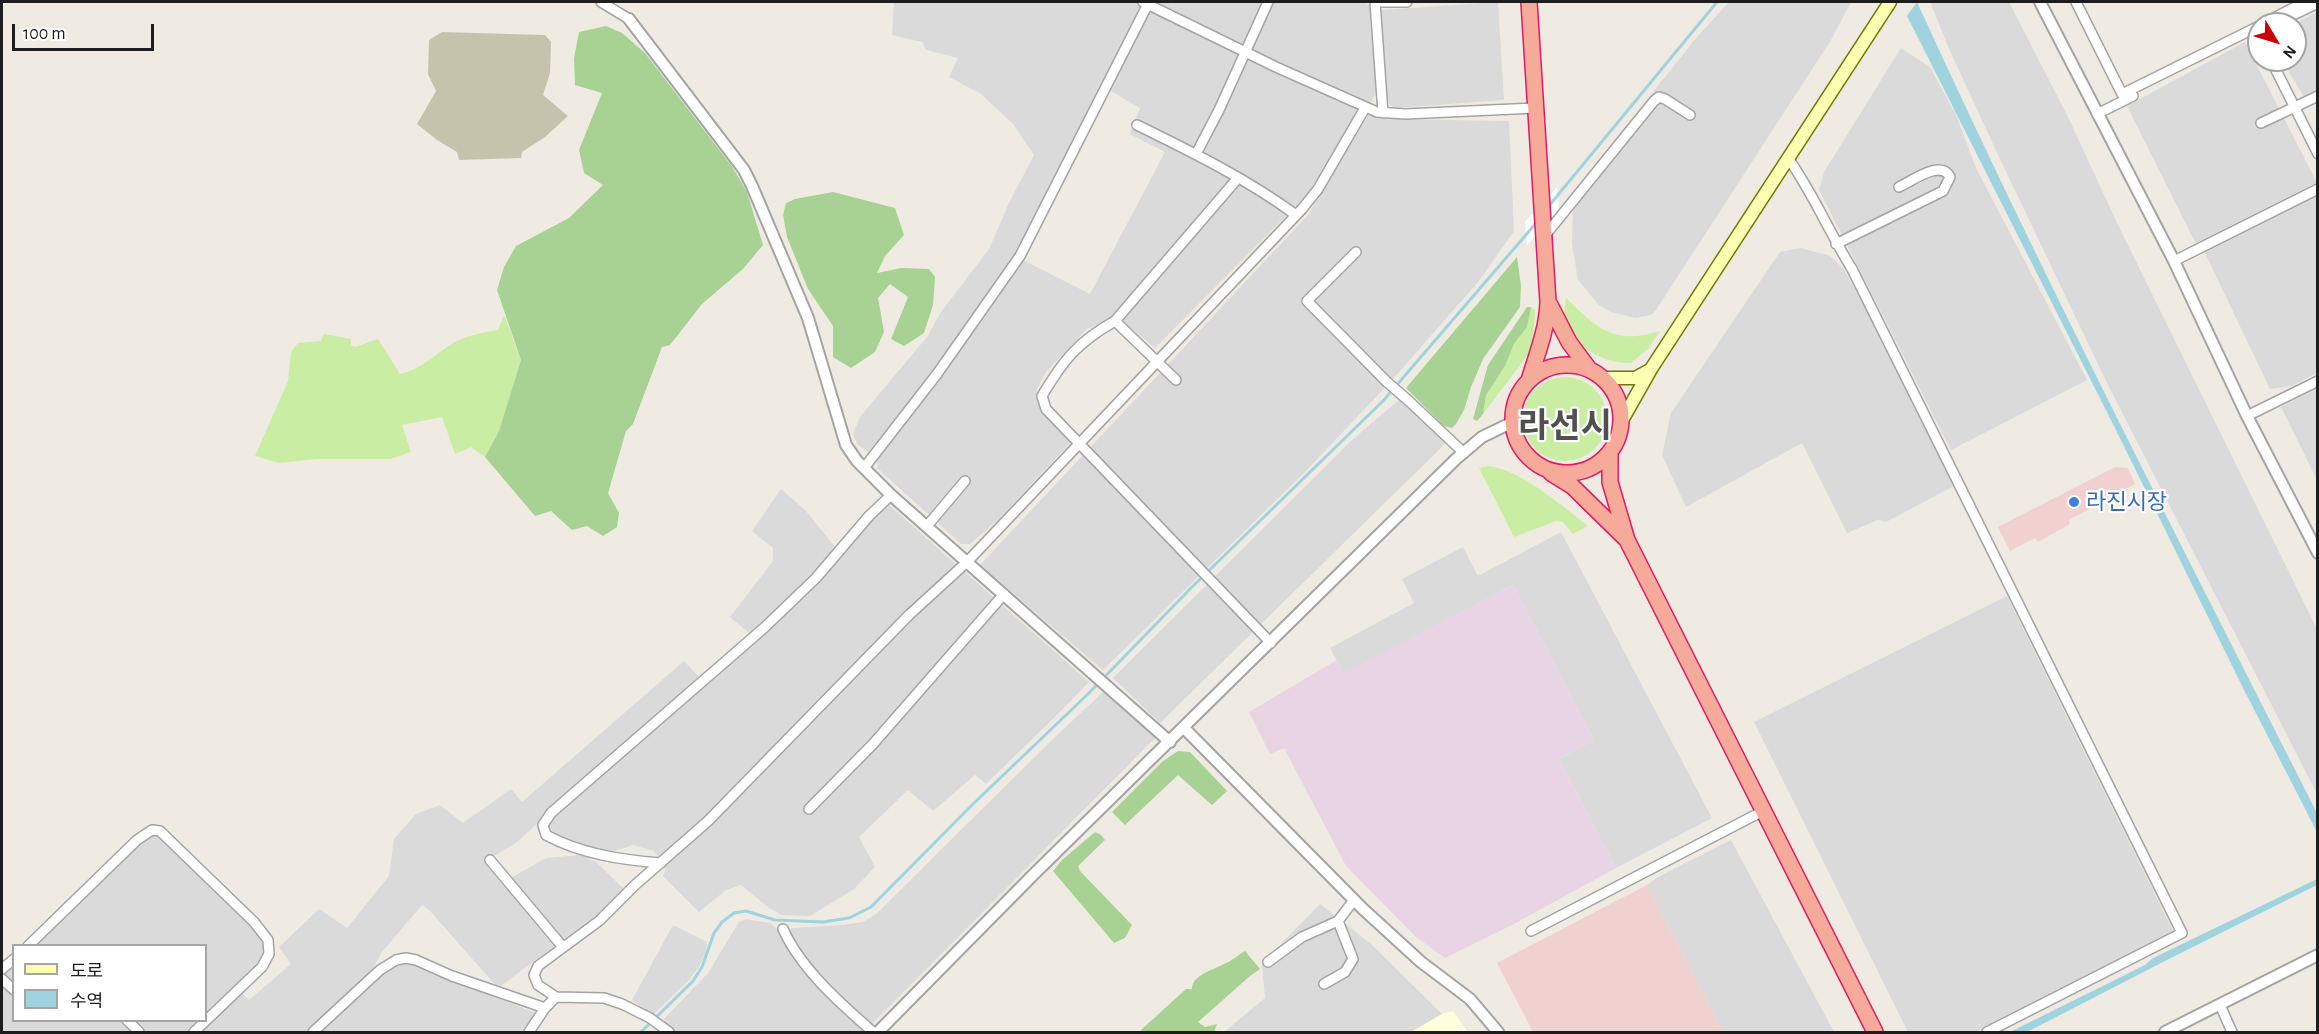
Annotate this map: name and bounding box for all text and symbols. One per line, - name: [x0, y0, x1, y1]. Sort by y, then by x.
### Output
- scale bar: [15, 12, 158, 50]
- north arrow: [2247, 12, 2307, 72]
- text: 100 m: [23, 25, 66, 43]
- text: N: [2280, 43, 2299, 61]
- district label: 라선시: [1518, 407, 1612, 447]
- place label: 라진시장: [2086, 489, 2167, 515]
- marker: 라진시장: [2067, 495, 2081, 509]
- legend: [12, 944, 207, 1022]
- text: 도로: [70, 963, 103, 981]
- text: 수역: [70, 993, 103, 1011]

